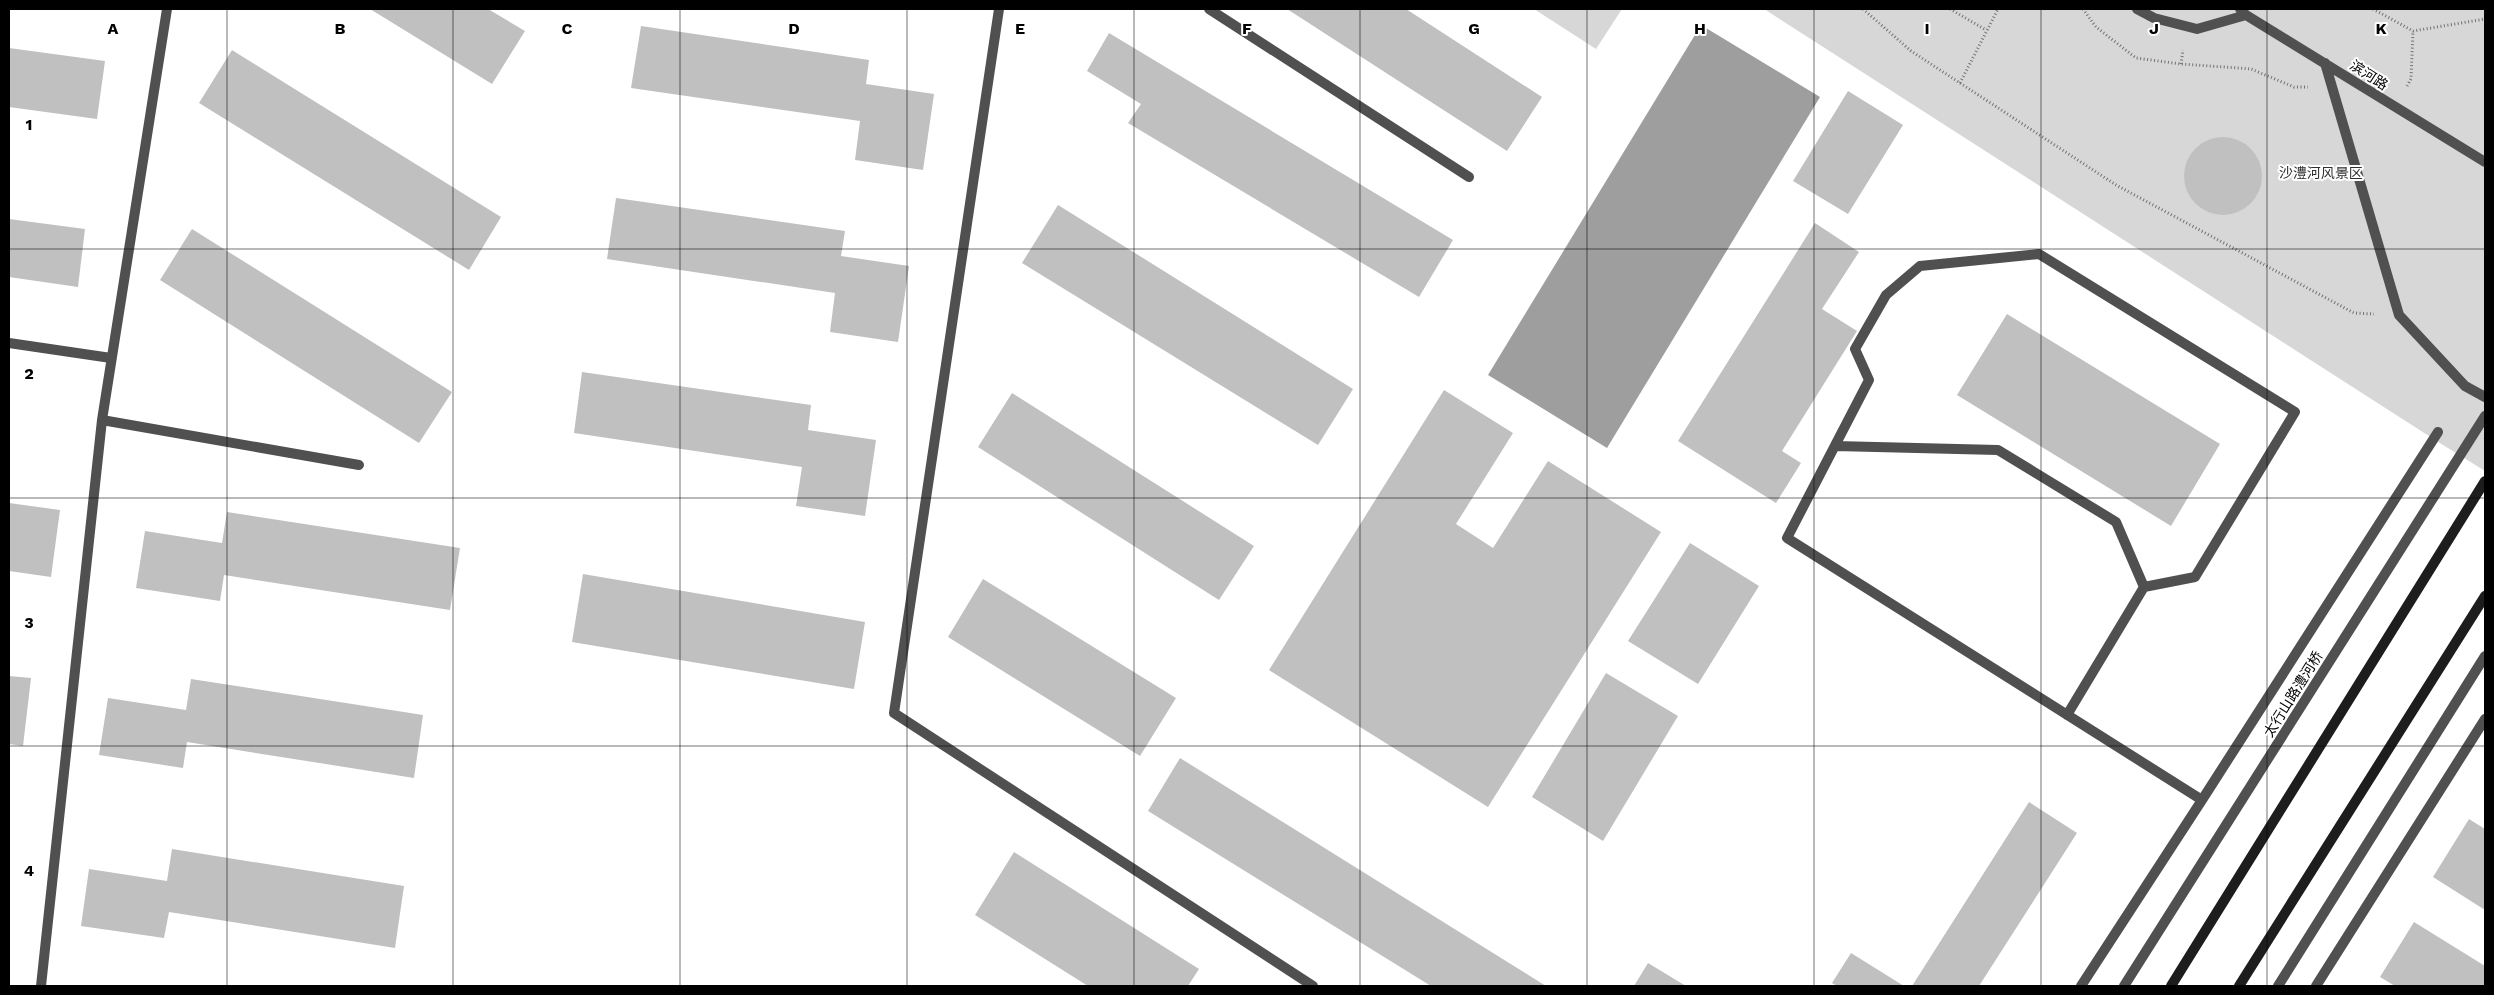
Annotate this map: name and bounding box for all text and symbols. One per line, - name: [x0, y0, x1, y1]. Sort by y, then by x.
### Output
- text: A: [108, 19, 119, 38]
- text: B: [335, 19, 346, 38]
- text: C: [562, 19, 573, 38]
- text: D: [788, 19, 800, 38]
- text: E: [1015, 19, 1025, 38]
- text: F: [1242, 19, 1252, 38]
- text: G: [1468, 19, 1480, 38]
- text: H: [1694, 19, 1706, 38]
- text: I: [1924, 19, 1930, 38]
- text: J: [2149, 19, 2159, 38]
- text: K: [2375, 19, 2387, 38]
- street label: 滨河路: [2347, 57, 2391, 93]
- text: 1: [26, 115, 32, 134]
- park label: 沙澧河风景区: [2279, 165, 2363, 181]
- text: 2: [24, 364, 34, 383]
- text: 3: [24, 613, 34, 632]
- street label: 太行山路澧河桥: [2260, 648, 2326, 740]
- text: 4: [24, 861, 34, 880]

